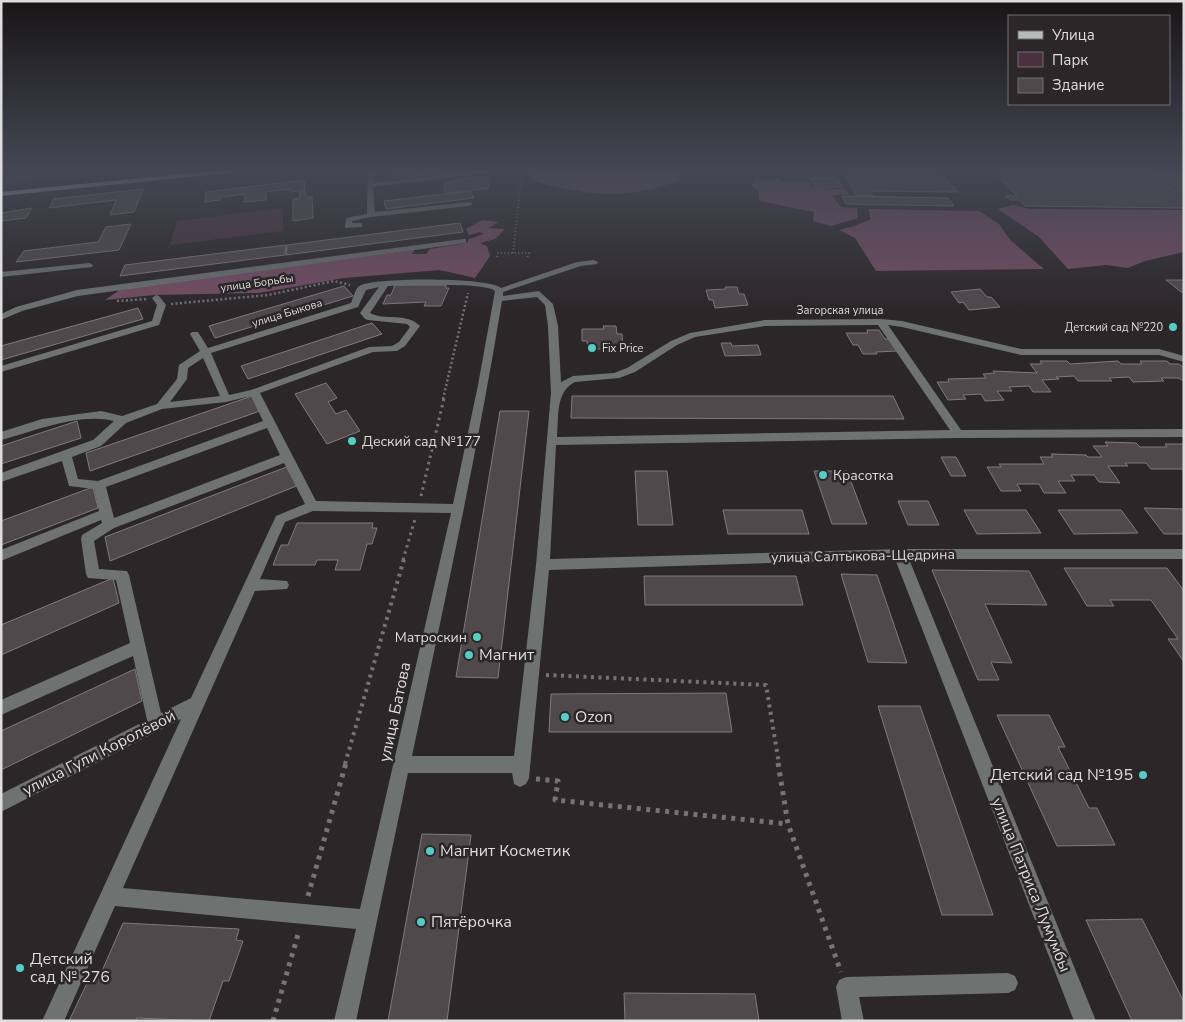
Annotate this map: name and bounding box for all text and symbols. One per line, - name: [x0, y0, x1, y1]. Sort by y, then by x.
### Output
- legend: [1008, 15, 1170, 105]
- text: Улица: [1051, 25, 1095, 45]
- text: Парк: [1052, 50, 1088, 70]
- text: Здание: [1052, 75, 1104, 95]
- street label: улица Борьбы: [219, 270, 295, 296]
- street label: улица Быкова: [250, 295, 324, 331]
- street label: Загорская улица: [797, 303, 883, 318]
- place label: Детский сад №220: [1065, 320, 1163, 335]
- marker: Детский сад №220: [1167, 321, 1179, 333]
- place label: Fix Price: [602, 341, 644, 356]
- marker: Fix Price: [586, 342, 598, 354]
- place label: Деский сад №177: [362, 432, 481, 451]
- marker: Деский сад №177: [346, 435, 358, 447]
- place label: Красотка: [833, 466, 894, 485]
- marker: Красотка: [817, 469, 829, 481]
- street label: улица Салтыкова-Щедрина: [771, 545, 955, 567]
- place label: Матроскин: [395, 628, 467, 647]
- marker: Матроскин: [471, 631, 483, 643]
- place label: Магнит: [479, 644, 535, 666]
- marker: Магнит: [463, 649, 475, 661]
- street label: улица Батова: [374, 660, 416, 764]
- street label: улица Гули Королёвой: [19, 705, 179, 801]
- place label: Ozon: [575, 706, 613, 728]
- marker: Ozon: [559, 711, 571, 723]
- place label: Детский сад №195: [990, 764, 1133, 786]
- marker: Детский сад №195: [1137, 769, 1149, 781]
- street label: улица Патриса Лумумбы: [986, 795, 1076, 975]
- place label: Магнит Косметик: [440, 840, 571, 862]
- marker: Магнит Косметик: [424, 845, 436, 857]
- place label: Пятёрочка: [431, 911, 512, 933]
- marker: Пятёрочка: [415, 916, 427, 928]
- place label: Детский сад № 276: [30, 948, 110, 988]
- marker: Детский сад № 276: [14, 962, 26, 974]

